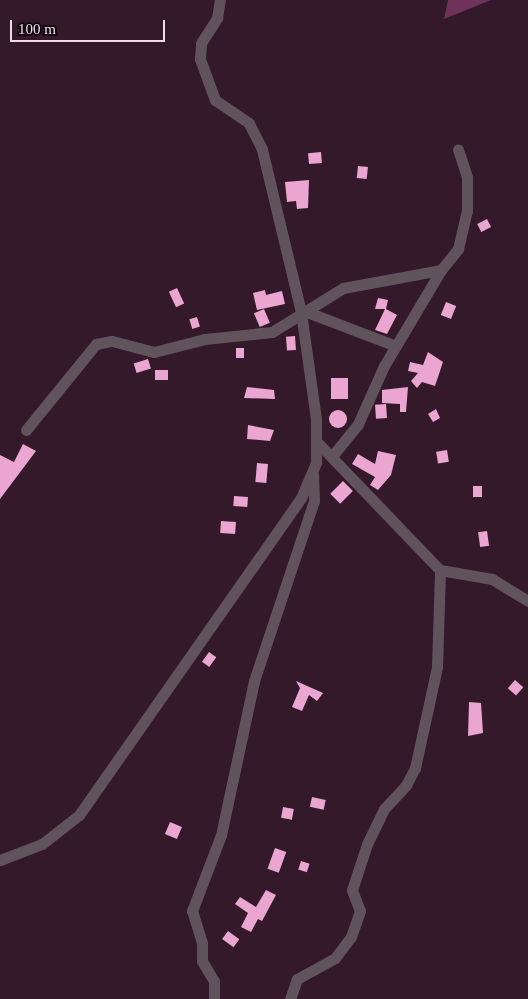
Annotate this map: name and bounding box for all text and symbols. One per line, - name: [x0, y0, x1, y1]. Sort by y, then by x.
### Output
- scale bar: [12, 10, 168, 42]
- text: 100 m: [18, 21, 56, 37]

